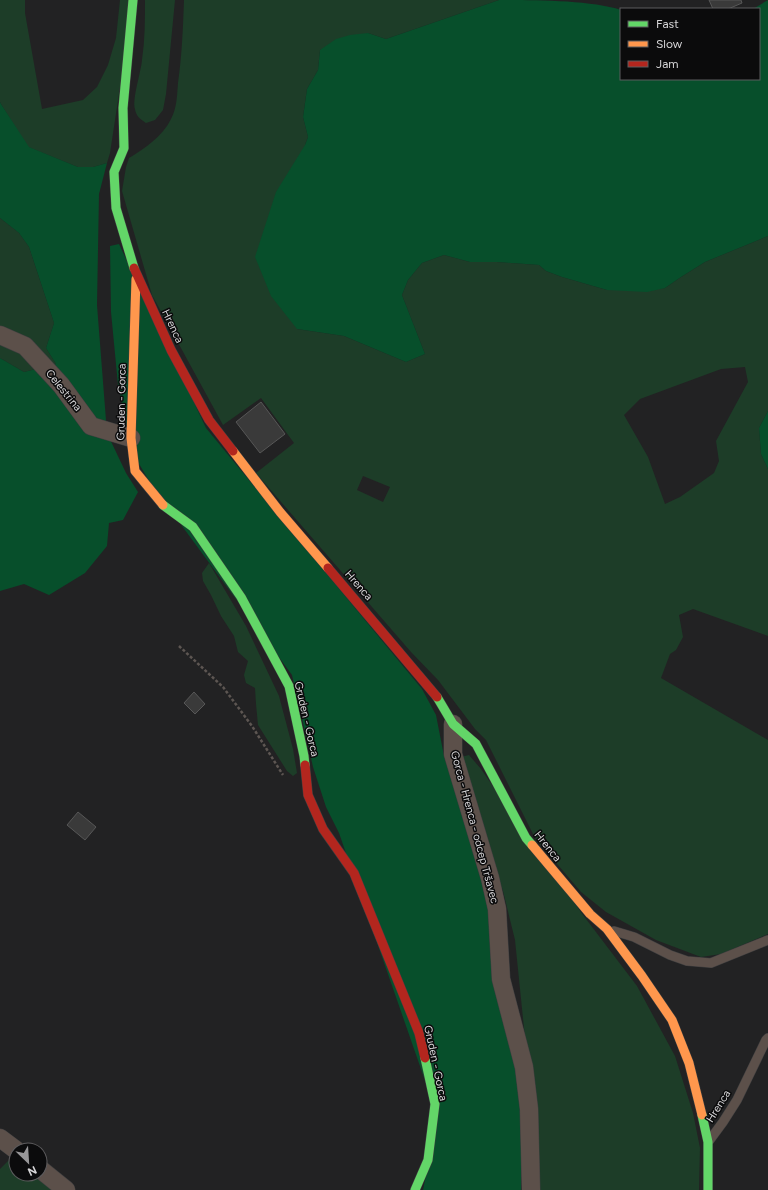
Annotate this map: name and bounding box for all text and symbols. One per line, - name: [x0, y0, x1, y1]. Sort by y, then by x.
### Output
- legend: [620, 8, 760, 80]
- text: Fast: [656, 17, 679, 31]
- text: Slow: [656, 37, 683, 51]
- text: Jam: [656, 57, 679, 71]
- street label: Hrenca: [159, 307, 186, 345]
- street label: Gruden - Gorca: [114, 363, 129, 441]
- street label: Celestrina: [43, 367, 84, 414]
- street label: Hrenca: [342, 568, 375, 603]
- street label: Gruden - Gorca: [292, 680, 321, 758]
- street label: Gorca - Hrenca - odcep Tršavec: [448, 749, 501, 905]
- street label: Hrenca: [531, 828, 564, 864]
- street label: Gruden - Gorca: [421, 1024, 450, 1102]
- street label: Hrenca: [703, 1088, 733, 1125]
- north arrow: [8, 1142, 48, 1182]
- text: N: [25, 1163, 39, 1178]

